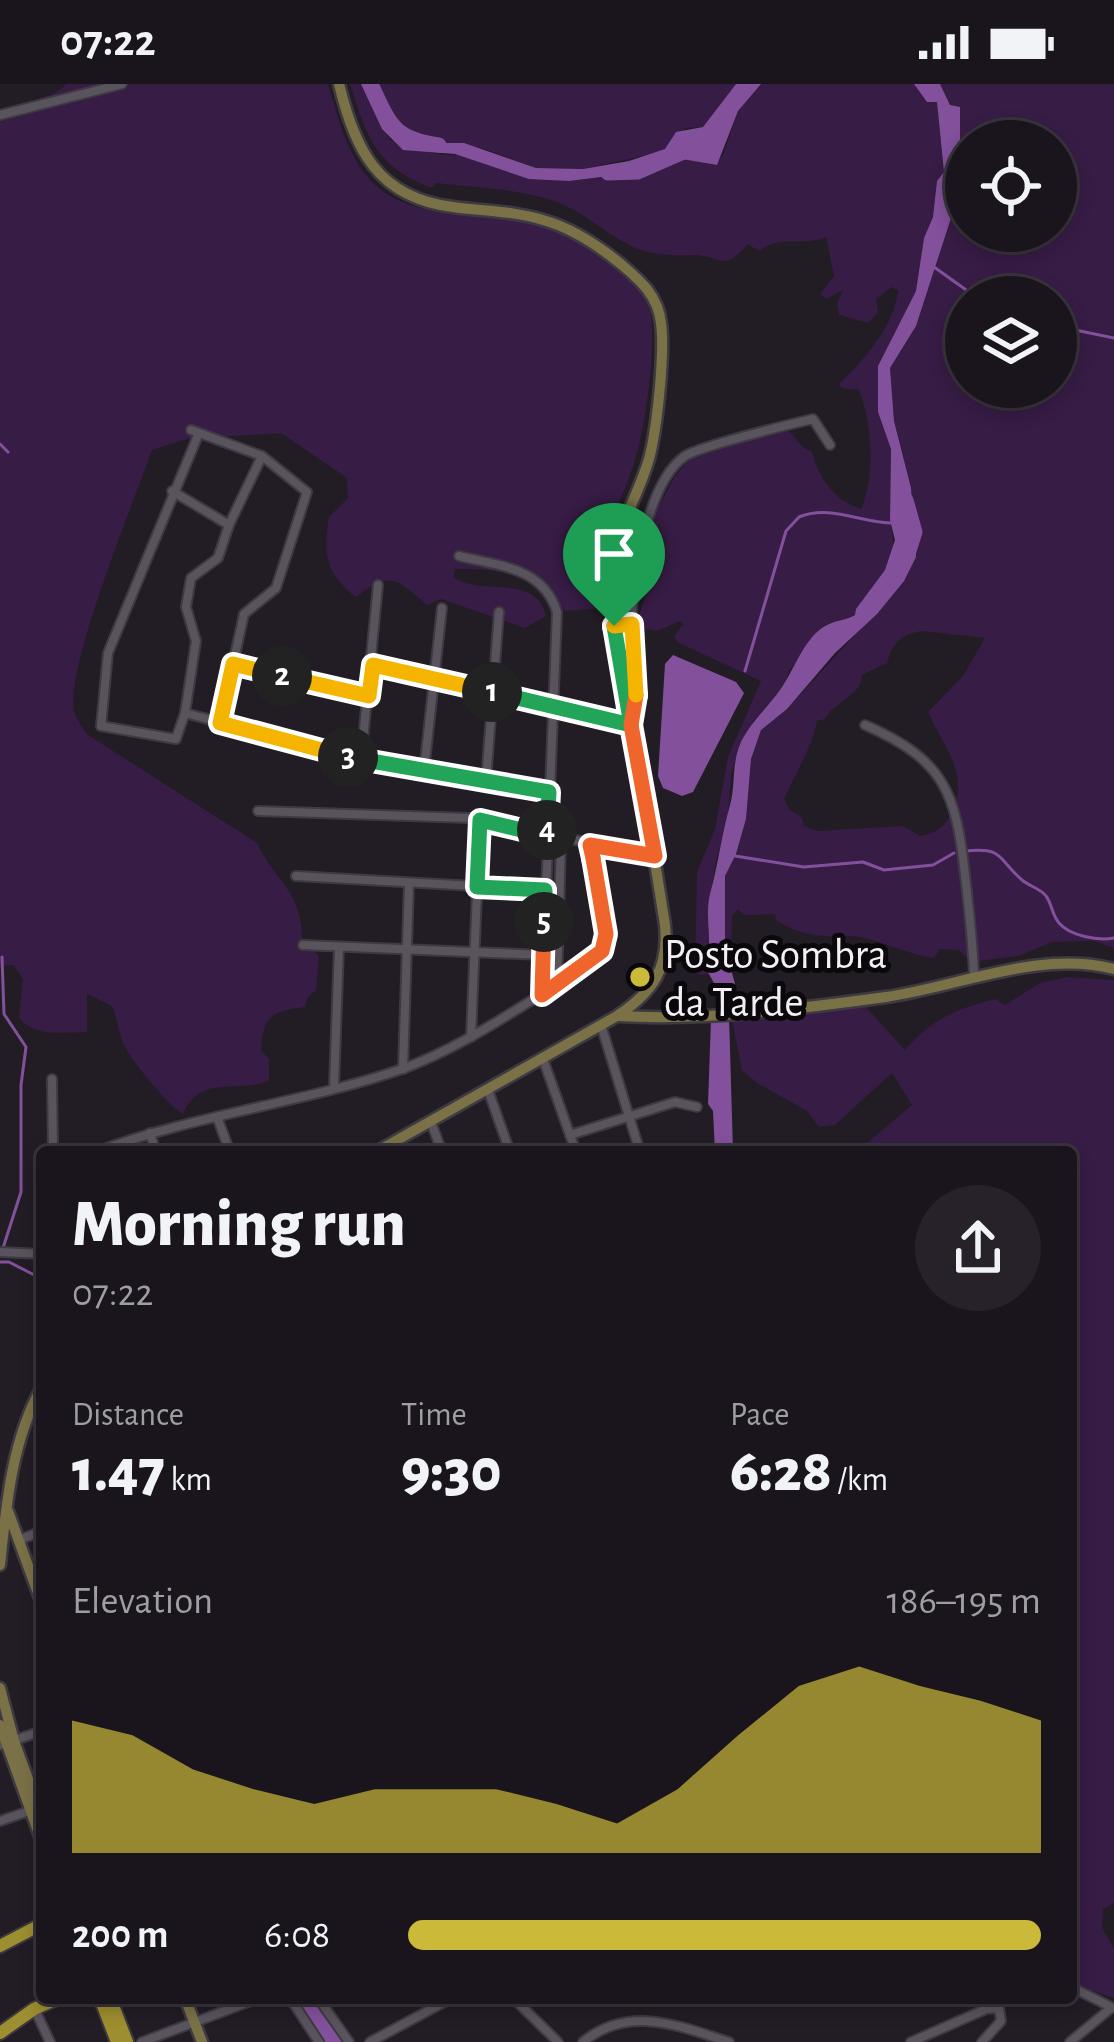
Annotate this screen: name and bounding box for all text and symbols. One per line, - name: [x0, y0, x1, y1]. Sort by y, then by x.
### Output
- text: 07:22: [60, 19, 156, 64]
- map controls: [945, 120, 1077, 408]
- button: locate: [945, 120, 1077, 252]
- button: layers: [945, 276, 1077, 408]
- pin: [563, 503, 665, 626]
- icon: arrive: [581, 521, 647, 587]
- pin: 2: [252, 646, 312, 706]
- text: 2: [274, 659, 290, 692]
- pin: 1: [462, 662, 522, 722]
- text: 1: [486, 675, 498, 708]
- pin: 3: [318, 727, 378, 787]
- text: 3: [341, 740, 355, 773]
- pin: 4: [517, 800, 577, 860]
- text: 4: [539, 813, 555, 846]
- pin: 5: [514, 892, 574, 952]
- text: 5: [537, 905, 551, 938]
- place label: Posto Sombra da Tarde: [664, 934, 887, 1024]
- marker: Posto Sombra da Tarde: [627, 964, 653, 990]
- button: share: [915, 1185, 1041, 1311]
- text: Morning run: [72, 1192, 406, 1258]
- text: 07:22: [72, 1274, 153, 1313]
- text: Distance: [72, 1399, 184, 1432]
- text: Time: [401, 1399, 467, 1432]
- text: Pace: [730, 1399, 789, 1432]
- text: 1.47: [72, 1442, 165, 1502]
- text: 9:30: [401, 1442, 502, 1502]
- text: 6:28: [730, 1442, 832, 1502]
- text: km: [165, 1464, 212, 1497]
- text: /km: [832, 1464, 888, 1497]
- text: Elevation: [72, 1582, 213, 1621]
- text: 186–195 m: [887, 1582, 1041, 1621]
- text: 200 m: [72, 1916, 168, 1955]
- text: 6:08: [264, 1916, 330, 1955]

